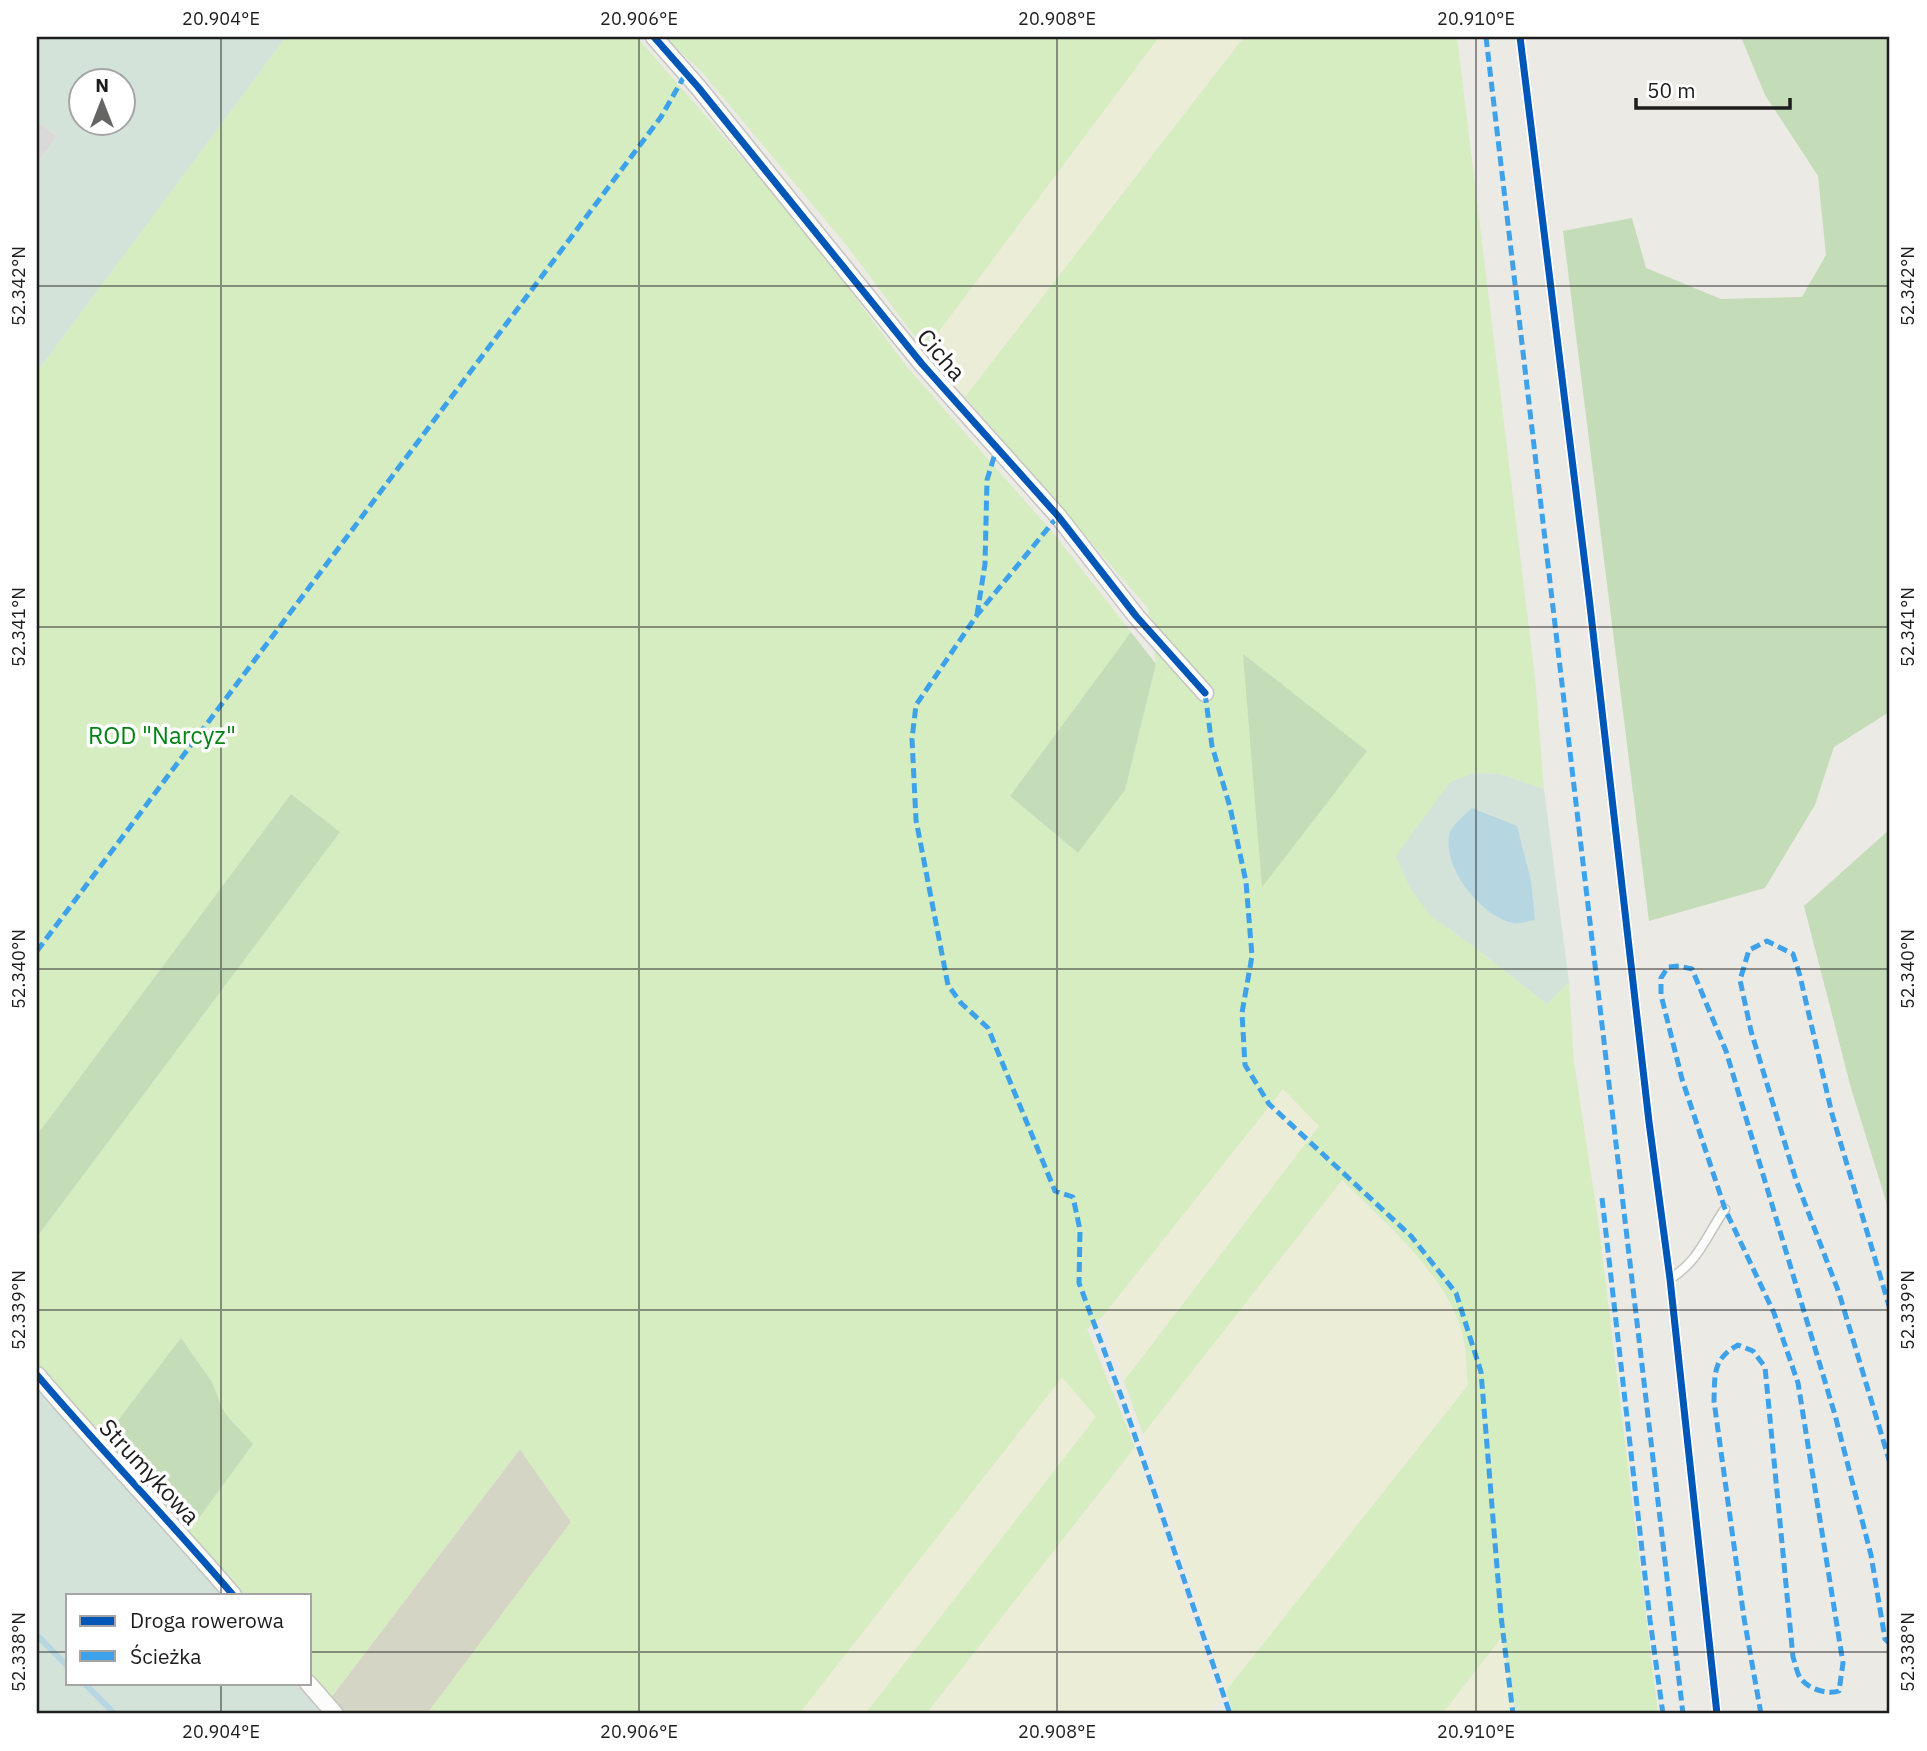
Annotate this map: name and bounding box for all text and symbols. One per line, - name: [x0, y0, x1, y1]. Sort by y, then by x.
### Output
- text: 20.904°E: [182, 7, 260, 30]
- text: 20.906°E: [600, 7, 678, 30]
- text: 20.908°E: [1018, 7, 1096, 30]
- text: 20.910°E: [1437, 7, 1515, 30]
- north arrow: [66, 66, 136, 136]
- scale bar: [1636, 66, 1790, 110]
- text: N: [95, 73, 109, 97]
- text: 50 m: [1647, 76, 1696, 104]
- text: 52.342°N: [7, 246, 30, 326]
- text: 52.342°N: [1896, 246, 1919, 326]
- street label: Cicha: [910, 321, 973, 387]
- text: 52.341°N: [7, 587, 30, 667]
- text: 52.341°N: [1896, 587, 1919, 667]
- park label: ROD "Narcyz": [88, 719, 236, 751]
- text: 52.340°N: [7, 929, 30, 1009]
- text: 52.340°N: [1896, 929, 1919, 1009]
- text: 52.339°N: [7, 1270, 30, 1350]
- text: 52.339°N: [1896, 1270, 1919, 1350]
- street label: Strumykowa: [92, 1411, 207, 1531]
- legend: [66, 1594, 312, 1684]
- text: Droga rowerowa: [130, 1606, 284, 1634]
- text: 52.338°N: [7, 1612, 30, 1692]
- text: 52.338°N: [1896, 1612, 1919, 1692]
- text: Ścieżka: [130, 1642, 201, 1670]
- text: 20.904°E: [182, 1720, 260, 1743]
- text: 20.906°E: [600, 1720, 678, 1743]
- text: 20.908°E: [1018, 1720, 1096, 1743]
- text: 20.910°E: [1437, 1720, 1515, 1743]

